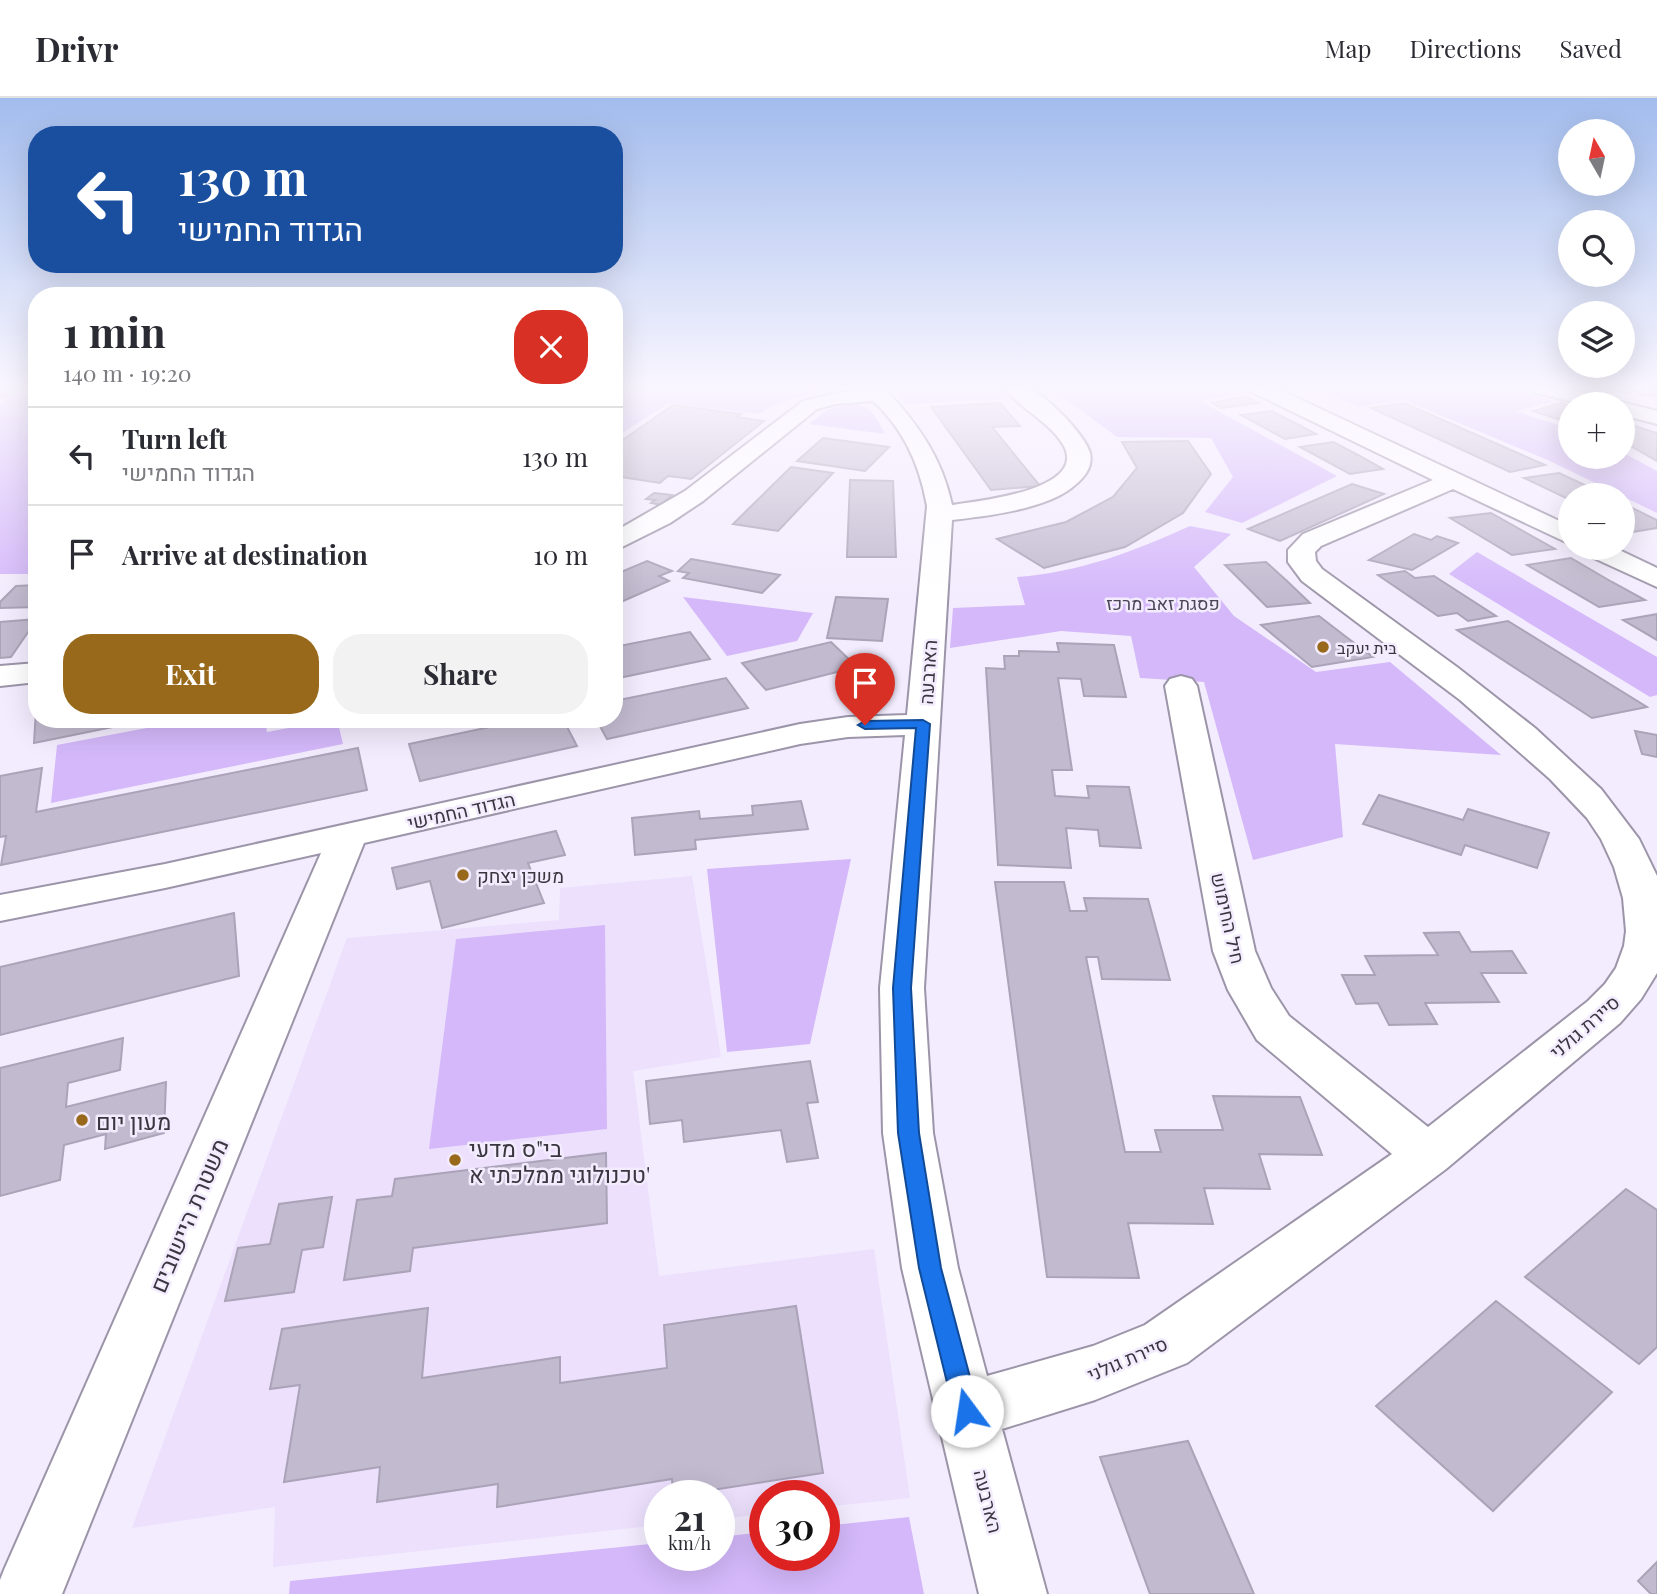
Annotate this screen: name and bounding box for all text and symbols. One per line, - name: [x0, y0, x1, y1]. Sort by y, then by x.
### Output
- text: Drivr: [35, 26, 118, 70]
- text: Map: [1325, 32, 1371, 64]
- text: Directions: [1409, 32, 1522, 64]
- text: Saved: [1560, 32, 1622, 64]
- north arrow: [1558, 119, 1634, 196]
- map controls: [1558, 119, 1635, 560]
- text: 130 m: [178, 143, 308, 208]
- icon: left: [63, 154, 154, 245]
- text: הגדוד החמישי: [178, 206, 363, 249]
- button: search: [1558, 210, 1635, 287]
- button: layers: [1558, 301, 1635, 378]
- text: 1 min: [63, 303, 166, 359]
- button: close: [514, 310, 588, 384]
- text: 140 m · 19:20: [63, 357, 192, 388]
- button: +: [1558, 392, 1635, 469]
- text: Turn left: [122, 421, 227, 456]
- icon: left: [63, 437, 101, 475]
- text: 130 m: [522, 439, 588, 474]
- text: הגדוד החמישי: [122, 456, 255, 487]
- button: −: [1558, 483, 1635, 560]
- icon: arrive: [63, 535, 101, 573]
- text: Arrive at destination: [122, 537, 368, 572]
- text: 10 m: [533, 537, 588, 572]
- district label: פסגת זאב מרכז: [1106, 591, 1220, 615]
- button: Exit: [63, 634, 319, 714]
- button: Share: [333, 634, 588, 714]
- place label: בית יעקב: [1337, 637, 1397, 658]
- street label: הארבעה: [912, 639, 942, 705]
- marker: בית יעקב: [1315, 639, 1331, 655]
- pin: [835, 653, 895, 725]
- icon: arrive: [846, 664, 884, 702]
- street label: הגדוד החמישי: [405, 785, 517, 835]
- place label: משכן יצחק: [477, 862, 564, 888]
- marker: משכן יצחק: [455, 867, 471, 883]
- street label: חיל החימוש: [1206, 870, 1252, 966]
- street label: סיירת גולני: [1543, 988, 1625, 1064]
- place label: מעון יום: [96, 1105, 171, 1136]
- marker: מעון יום: [74, 1112, 90, 1128]
- place label: בי"ס מדעי טכנולוגי ממלכתי א': [469, 1132, 650, 1189]
- street label: משטרת היישובים: [142, 1133, 234, 1297]
- marker: בי"ס מדעי טכנולוגי ממלכתי א': [447, 1152, 463, 1168]
- street label: סיירת גולני: [1083, 1329, 1171, 1387]
- position arrow: [930, 1374, 1004, 1448]
- street label: הארבעה: [969, 1466, 1009, 1536]
- speed limit sign: 30: [749, 1480, 840, 1571]
- text: 21: [674, 1493, 705, 1540]
- text: km/h: [668, 1531, 711, 1555]

